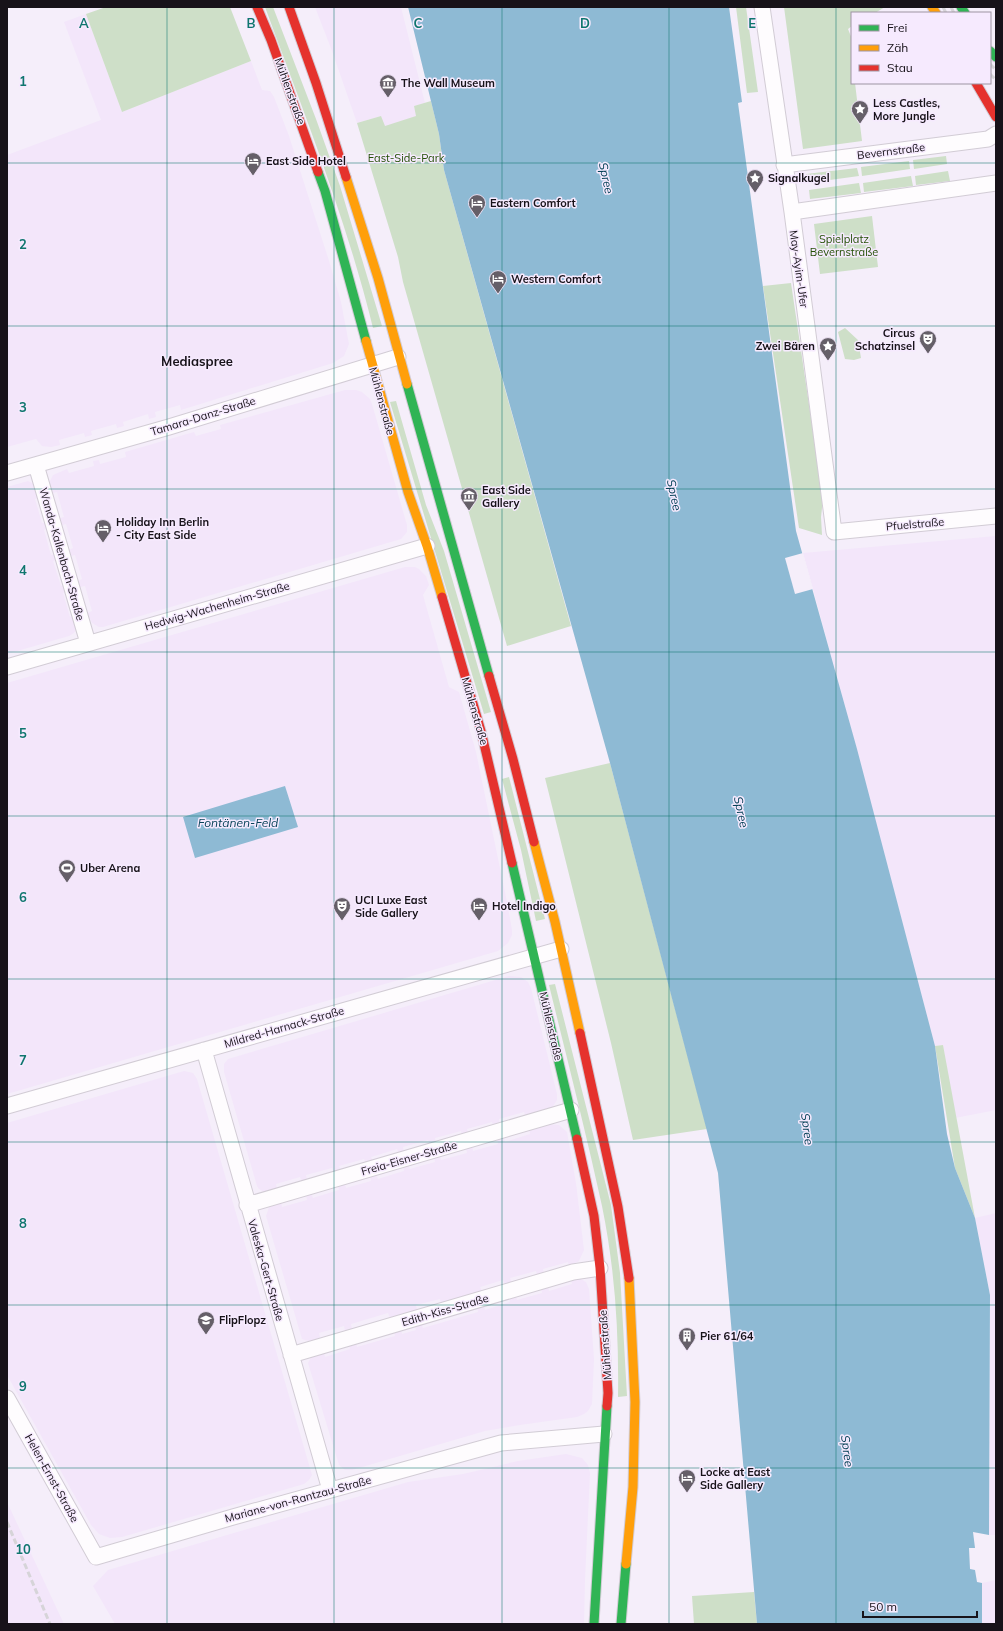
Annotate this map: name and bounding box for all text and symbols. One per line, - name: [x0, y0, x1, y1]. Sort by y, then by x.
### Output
- legend: [851, 12, 991, 84]
- text: A: [79, 15, 89, 31]
- text: B: [247, 15, 256, 31]
- text: C: [414, 15, 423, 31]
- text: D: [580, 15, 590, 31]
- text: E: [748, 15, 756, 31]
- text: Frei: [887, 20, 907, 35]
- text: Zäh: [887, 40, 908, 55]
- street label: Mühlenstraße: [271, 56, 309, 126]
- text: Stau: [887, 60, 913, 75]
- text: 1: [19, 73, 27, 89]
- museum icon: The Wall Museum: [378, 73, 398, 98]
- place label: The Wall Museum: [401, 76, 495, 90]
- place label: Less Castles, More Jungle: [873, 96, 940, 123]
- place icon: Less Castles, More Jungle: [850, 99, 870, 124]
- street label: Bevernstraße: [856, 140, 926, 162]
- hotel icon: East Side Hotel: [243, 151, 263, 176]
- park label: East-Side-Park: [368, 151, 445, 165]
- place label: East Side Hotel: [266, 154, 346, 168]
- water label: Spree: [596, 161, 617, 196]
- place icon: Signalkugel: [745, 168, 765, 193]
- place label: Signalkugel: [768, 171, 830, 185]
- hotel icon: Eastern Comfort: [467, 193, 487, 218]
- place label: Eastern Comfort: [490, 196, 576, 210]
- street label: May-Ayim-Ufer: [787, 229, 811, 309]
- park label: Spielplatz Bevernstraße: [810, 232, 878, 259]
- text: 2: [19, 236, 27, 252]
- hotel icon: Western Comfort: [488, 269, 508, 294]
- place label: Western Comfort: [511, 272, 601, 286]
- place label: Circus Schatzinsel: [855, 326, 915, 353]
- theatre icon: Circus Schatzinsel: [918, 329, 938, 354]
- place icon: Zwei Bären: [818, 336, 838, 361]
- place label: Zwei Bären: [756, 339, 815, 353]
- district label: Mediaspree: [161, 353, 233, 369]
- street label: Mühlenstraße: [366, 365, 398, 437]
- street label: Tamara-Danz-Straße: [149, 393, 257, 439]
- text: 3: [19, 399, 27, 415]
- water label: Spree: [664, 478, 685, 513]
- place label: East Side Gallery: [482, 483, 531, 510]
- street label: Wanda-Kallenbach-Straße: [36, 486, 88, 622]
- museum icon: East Side Gallery: [459, 486, 479, 511]
- street label: Pfuelstraße: [885, 514, 945, 534]
- place label: Holiday Inn Berlin - City East Side: [116, 515, 209, 542]
- hotel icon: Holiday Inn Berlin - City East Side: [93, 518, 113, 543]
- text: 4: [19, 562, 27, 578]
- street label: Hedwig-Wachenheim-Straße: [143, 579, 291, 633]
- street label: Mühlenstraße: [459, 675, 491, 747]
- text: 5: [19, 725, 27, 741]
- water label: Spree: [731, 795, 752, 830]
- water label: Fontänen-Feld: [198, 815, 279, 830]
- sports icon: Uber Arena: [57, 858, 77, 883]
- place label: Uber Arena: [80, 861, 140, 875]
- text: 6: [19, 889, 27, 905]
- place label: UCI Luxe East Side Gallery: [355, 893, 427, 920]
- theatre icon: UCI Luxe East Side Gallery: [332, 896, 352, 921]
- hotel icon: Hotel Indigo: [469, 896, 489, 921]
- place label: Hotel Indigo: [492, 899, 556, 913]
- street label: Mühlenstraße: [536, 990, 566, 1062]
- street label: Mildred-Harnack-Straße: [222, 1003, 346, 1051]
- text: 7: [19, 1052, 27, 1068]
- water label: Spree: [798, 1112, 817, 1146]
- street label: Freia-Eisner-Straße: [359, 1138, 459, 1178]
- text: 8: [19, 1215, 27, 1231]
- street label: Valeska-Gert-Straße: [245, 1217, 287, 1323]
- street label: Edith-Kiss-Straße: [400, 1291, 490, 1329]
- school or university icon: FlipFlopz: [196, 1310, 216, 1335]
- street label: Mühlenstraße: [596, 1310, 614, 1380]
- place label: FlipFlopz: [219, 1313, 266, 1327]
- building icon: Pier 61/64: [677, 1326, 697, 1351]
- place label: Pier 61/64: [700, 1329, 754, 1343]
- text: 9: [19, 1378, 27, 1394]
- street label: Helen-Ernst-Straße: [22, 1431, 82, 1525]
- water label: Spree: [838, 1434, 857, 1468]
- place label: Locke at East Side Gallery: [700, 1465, 770, 1492]
- hotel icon: Locke at East Side Gallery: [677, 1468, 697, 1493]
- street label: Mariane-von-Rantzau-Straße: [223, 1473, 373, 1525]
- text: 10: [15, 1541, 31, 1557]
- scale bar: [863, 1593, 977, 1619]
- text: 50 m: [869, 1599, 897, 1614]

